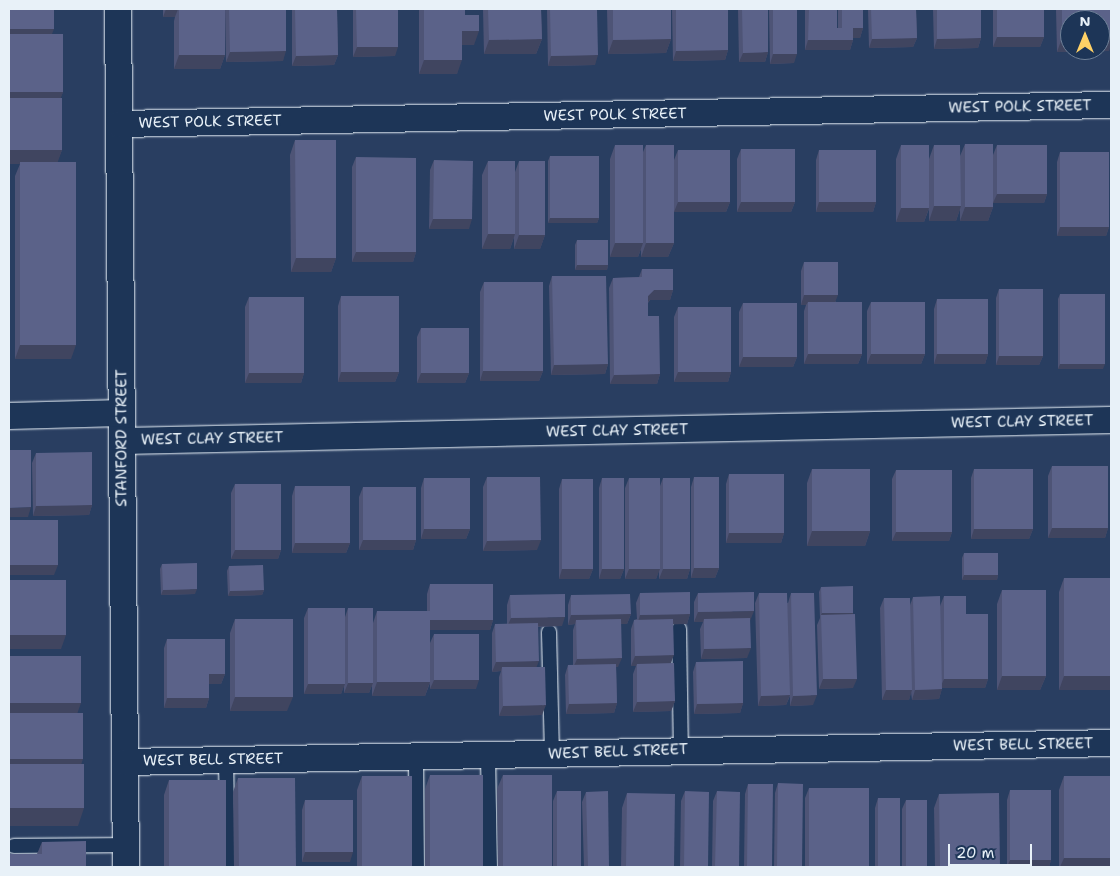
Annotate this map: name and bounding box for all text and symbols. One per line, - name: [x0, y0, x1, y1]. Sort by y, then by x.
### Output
- north arrow: [1060, 10, 1110, 60]
- text: N: [1079, 12, 1091, 30]
- street label: WEST POLK STREET: [948, 97, 1092, 117]
- street label: WEST POLK STREET: [543, 105, 687, 125]
- street label: WEST POLK STREET: [138, 112, 282, 132]
- street label: STANFORD STREET: [113, 369, 131, 507]
- street label: WEST CLAY STREET: [951, 412, 1093, 432]
- street label: WEST CLAY STREET: [546, 421, 688, 441]
- street label: WEST CLAY STREET: [141, 429, 283, 449]
- street label: WEST BELL STREET: [953, 735, 1093, 755]
- street label: WEST BELL STREET: [548, 741, 688, 763]
- street label: WEST BELL STREET: [143, 750, 283, 770]
- scale bar: [950, 834, 1034, 866]
- text: 20 m: [956, 843, 995, 863]

